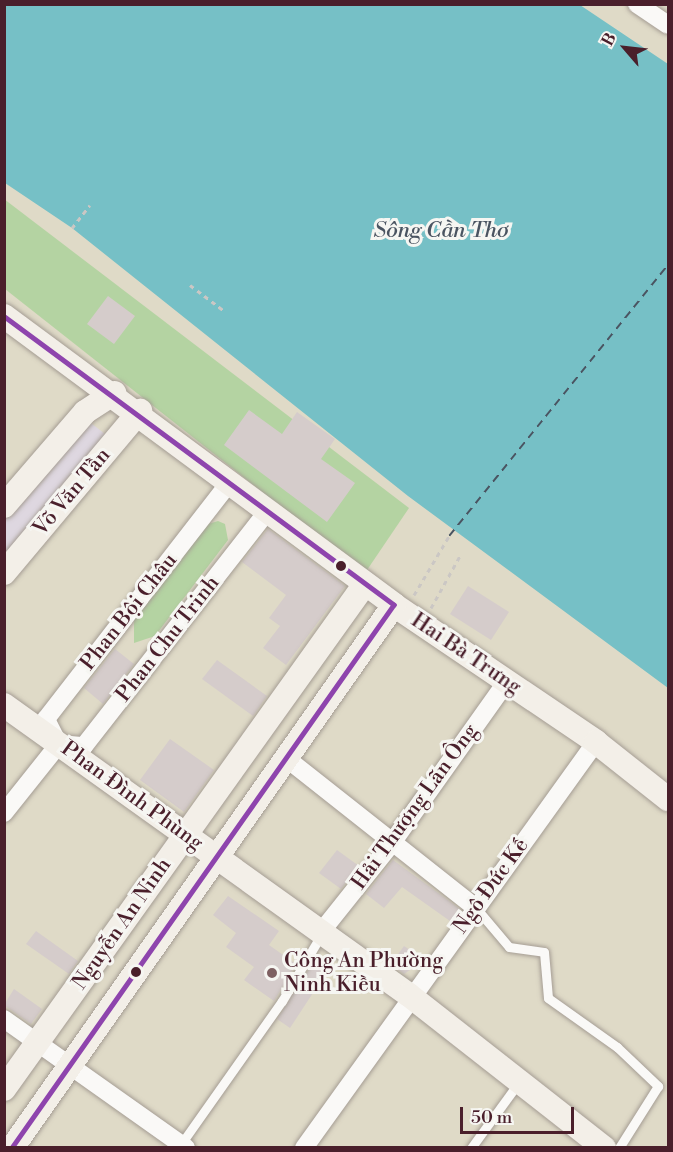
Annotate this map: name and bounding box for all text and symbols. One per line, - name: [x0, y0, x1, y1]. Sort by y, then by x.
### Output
- north arrow: [595, 18, 655, 78]
- text: B: [597, 30, 621, 50]
- water label: Sông Cần Thơ: [373, 218, 509, 244]
- street label: Võ Văn Tần: [28, 443, 116, 541]
- street label: Phan Bội Châu: [75, 548, 183, 676]
- unlabelled marker: [335, 560, 347, 572]
- street label: Phan Chu Trinh: [111, 571, 225, 707]
- street label: Hai Bà Trưng: [406, 608, 526, 700]
- street label: Hải Thượng Lãn Ông: [347, 719, 483, 895]
- street label: Phan Đình Phùng: [56, 736, 208, 856]
- street label: Ngô Đức Kế: [448, 833, 534, 939]
- street label: Nguyễn An Ninh: [67, 853, 177, 995]
- place label: Công An Phường Ninh Kiều: [284, 948, 443, 998]
- unlabelled marker: [130, 966, 142, 978]
- marker: Công An Phường Ninh Kiều: [265, 966, 279, 980]
- scale bar: [463, 1095, 577, 1133]
- text: 50 m: [471, 1106, 512, 1129]

